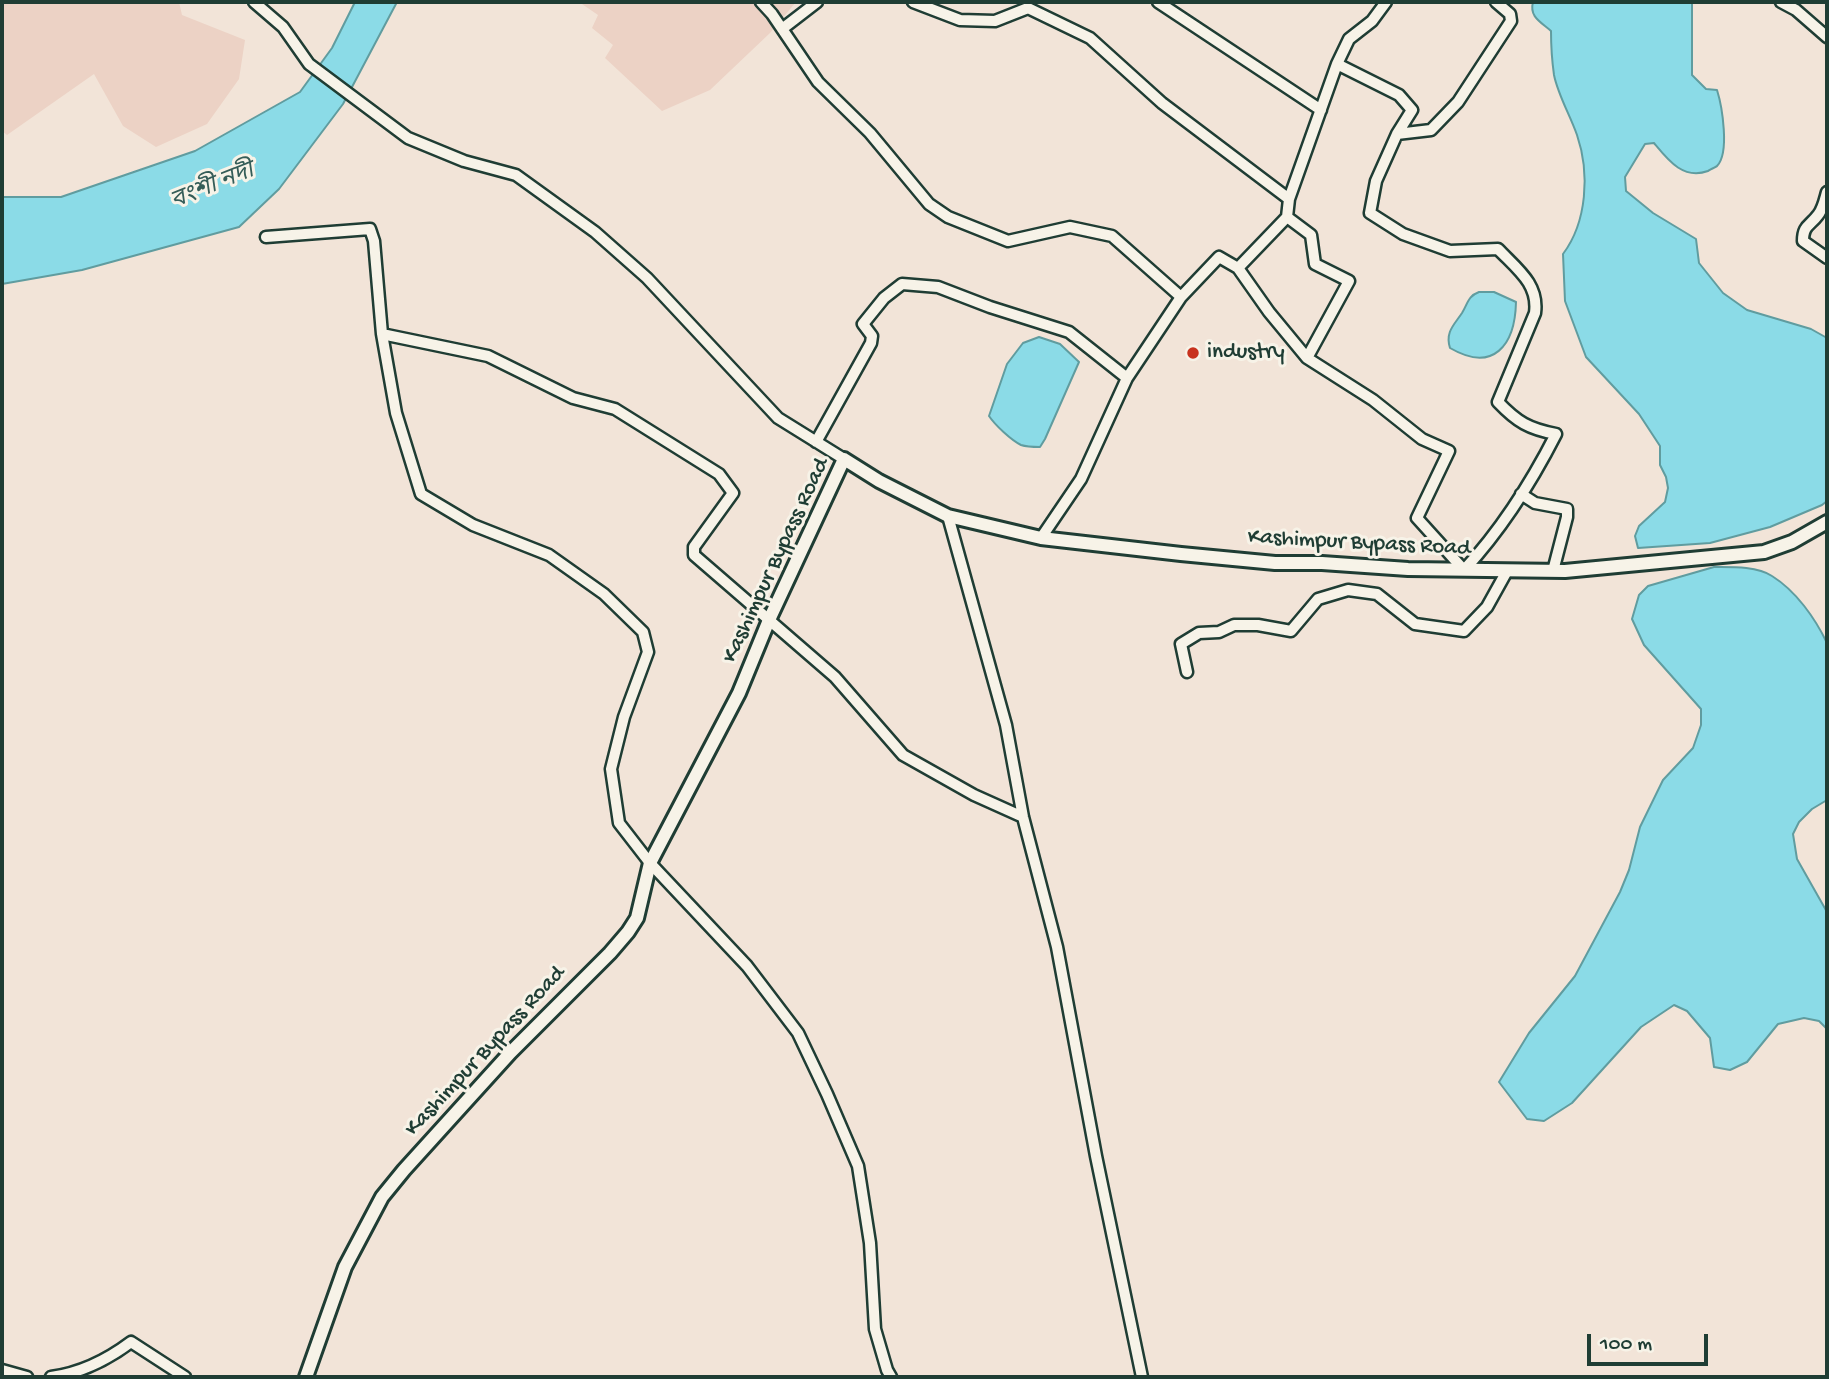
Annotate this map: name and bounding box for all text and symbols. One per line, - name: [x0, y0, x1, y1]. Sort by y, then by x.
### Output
- water label: বংশী নদী: [167, 158, 259, 218]
- place label: industry: [1207, 339, 1285, 367]
- marker: industry: [1185, 345, 1201, 361]
- street label: Kashimpur Bypass Road: [717, 454, 837, 668]
- street label: Kashimpur Bypass Road: [1247, 524, 1471, 564]
- street label: Kashimpur Bypass Road: [400, 961, 572, 1143]
- scale bar: [1591, 1320, 1712, 1364]
- text: 100 m: [1600, 1333, 1652, 1358]

